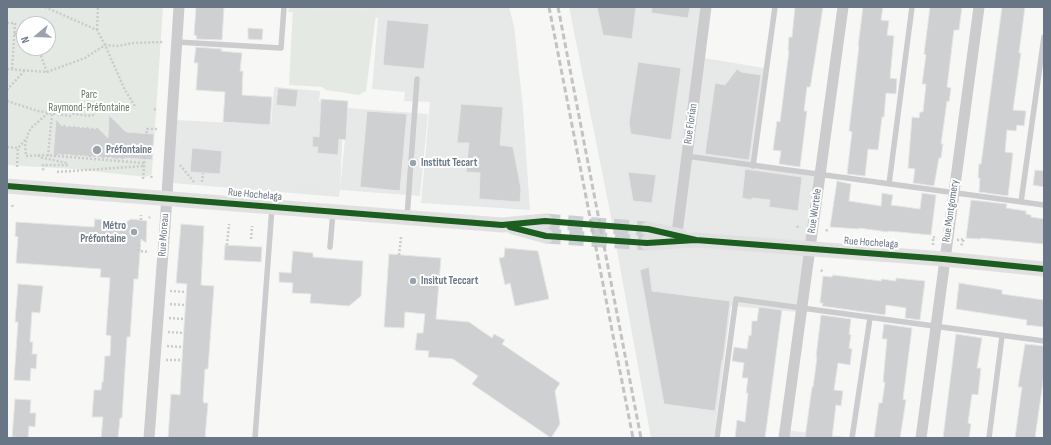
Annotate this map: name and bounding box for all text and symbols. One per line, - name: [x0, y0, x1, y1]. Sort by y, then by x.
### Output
- north arrow: [16, 16, 56, 56]
- text: N: [18, 35, 32, 45]
- park label: Parc Raymond-Préfontaine: [48, 88, 130, 114]
- street label: Rue Florian: [682, 103, 700, 145]
- place label: Préfontaine: [106, 143, 152, 157]
- marker: Préfontaine: [91, 144, 103, 156]
- place label: Institut Tecart: [421, 156, 477, 170]
- marker: Institut Tecart: [408, 158, 418, 168]
- street label: Rue Montgomery: [940, 179, 962, 243]
- street label: Rue Hochelaga: [227, 186, 283, 204]
- street label: Rue Wurtele: [805, 188, 825, 234]
- street label: Rue Moreau: [156, 213, 172, 257]
- place label: Métro Préfontaine: [80, 219, 126, 245]
- marker: Métro Préfontaine: [129, 227, 139, 237]
- street label: Rue Hochelaga: [843, 235, 899, 251]
- place label: Insitut Teccart: [421, 274, 478, 288]
- marker: Insitut Teccart: [408, 276, 418, 286]

